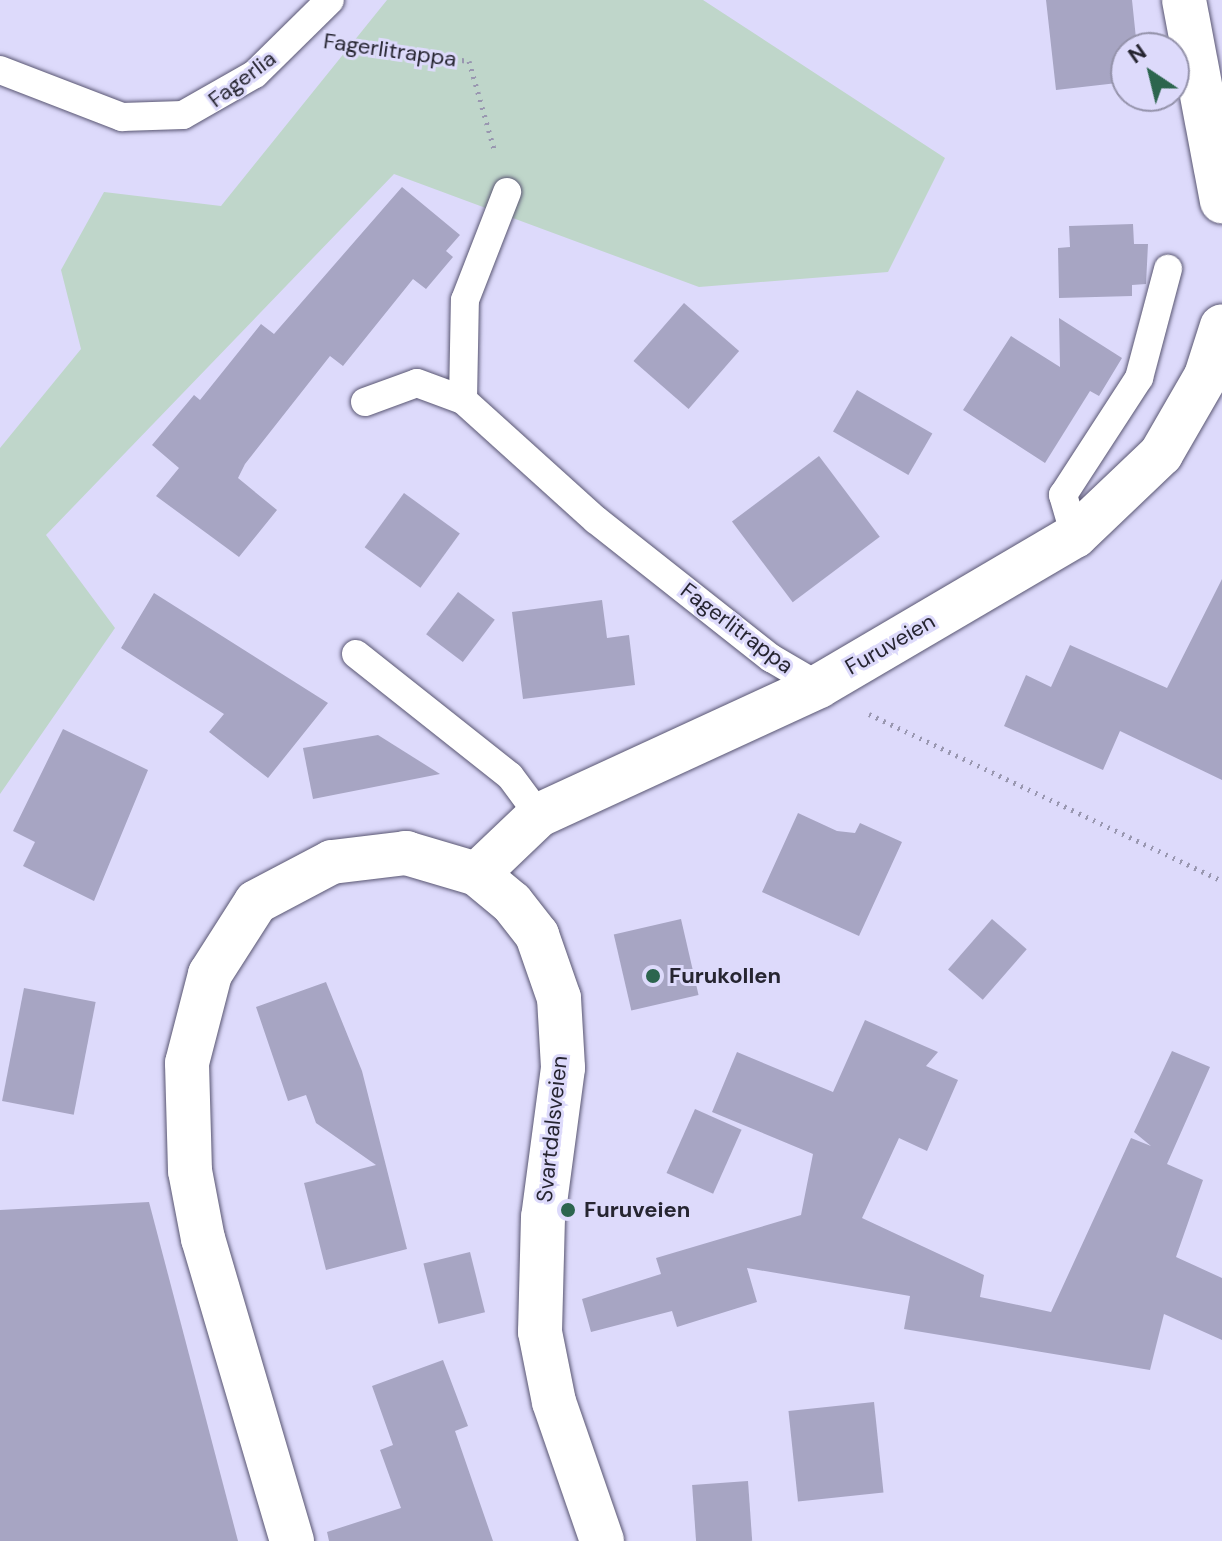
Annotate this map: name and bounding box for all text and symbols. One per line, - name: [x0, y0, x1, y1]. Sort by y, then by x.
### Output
- street label: Fagerlitrappa: [322, 28, 458, 72]
- north arrow: [1110, 32, 1190, 112]
- text: N: [1122, 37, 1152, 70]
- street label: Fagerlia: [203, 45, 281, 113]
- street label: Fagerlitrappa: [676, 577, 798, 679]
- street label: Furuveien: [841, 608, 939, 680]
- place label: Furukollen: [669, 963, 781, 989]
- marker: Furukollen: [644, 967, 662, 985]
- street label: Svartdalsveien: [531, 1054, 573, 1204]
- place label: Furuveien: [584, 1197, 690, 1223]
- marker: Furuveien: [559, 1201, 577, 1219]

